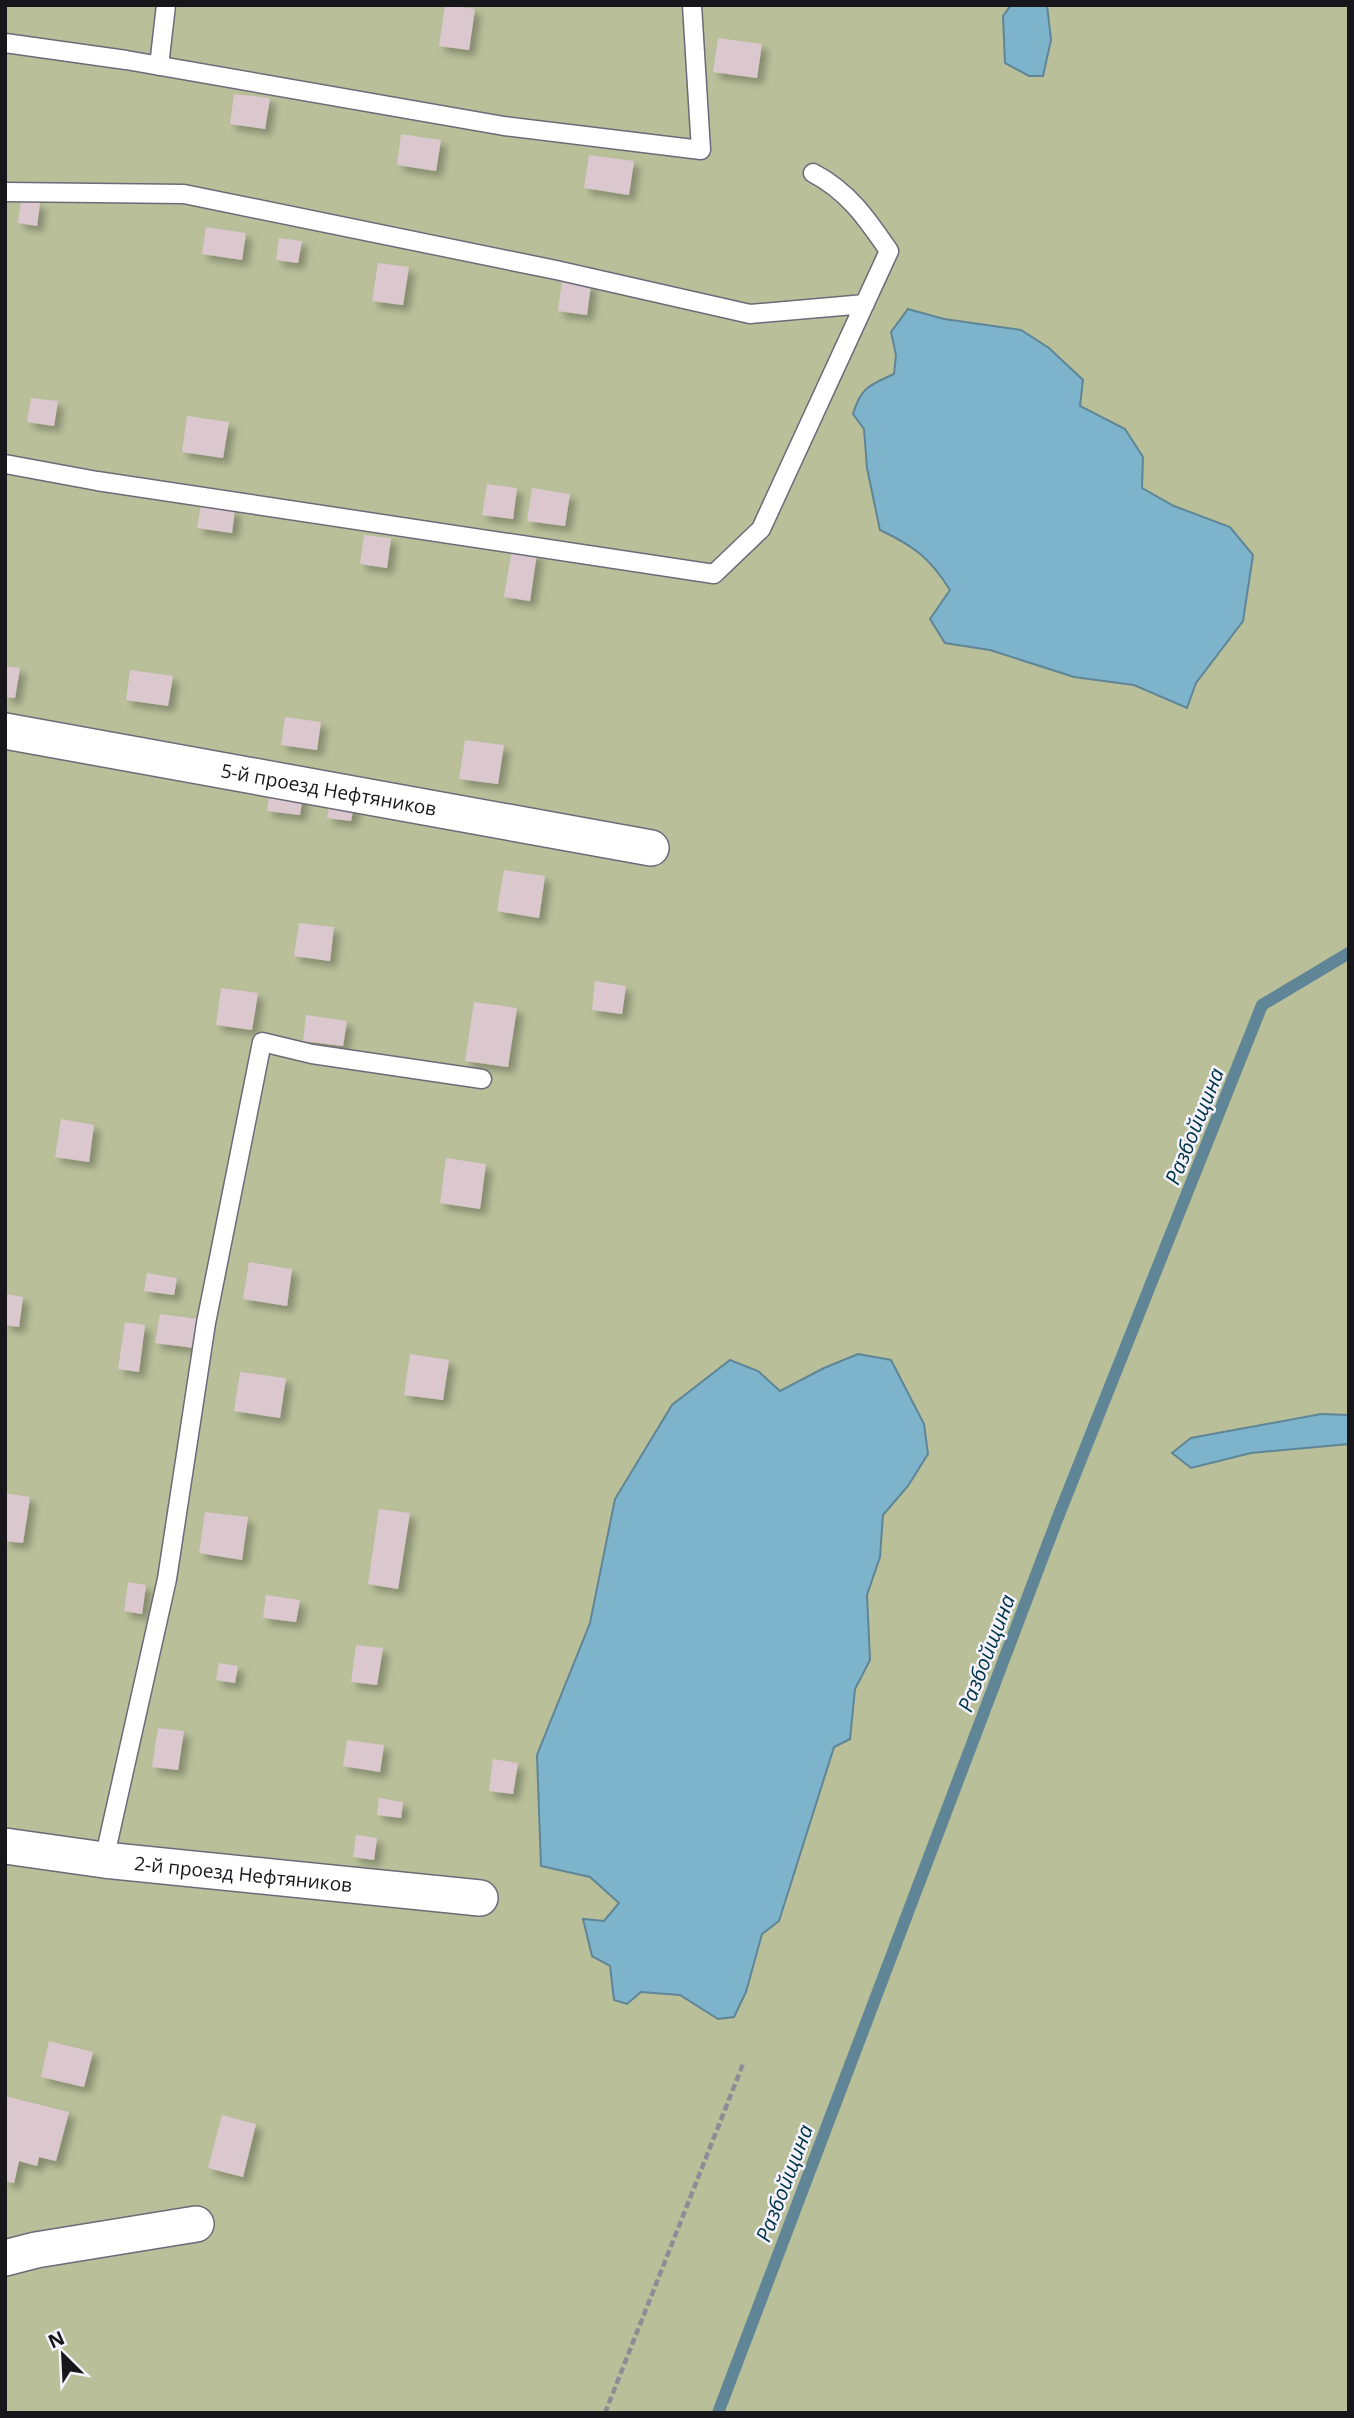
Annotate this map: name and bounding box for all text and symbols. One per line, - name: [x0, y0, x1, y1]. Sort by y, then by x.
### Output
- street label: 5-й проезд Нефтяников: [219, 757, 439, 822]
- water label: Разбойщина: [1158, 1063, 1230, 1189]
- water label: Разбойщина: [951, 1590, 1021, 1716]
- street label: 2-й проезд Нефтяников: [133, 1850, 353, 1898]
- water label: Разбойщина: [749, 2120, 819, 2246]
- north arrow: [28, 2320, 98, 2390]
- text: N: [44, 2324, 68, 2354]

